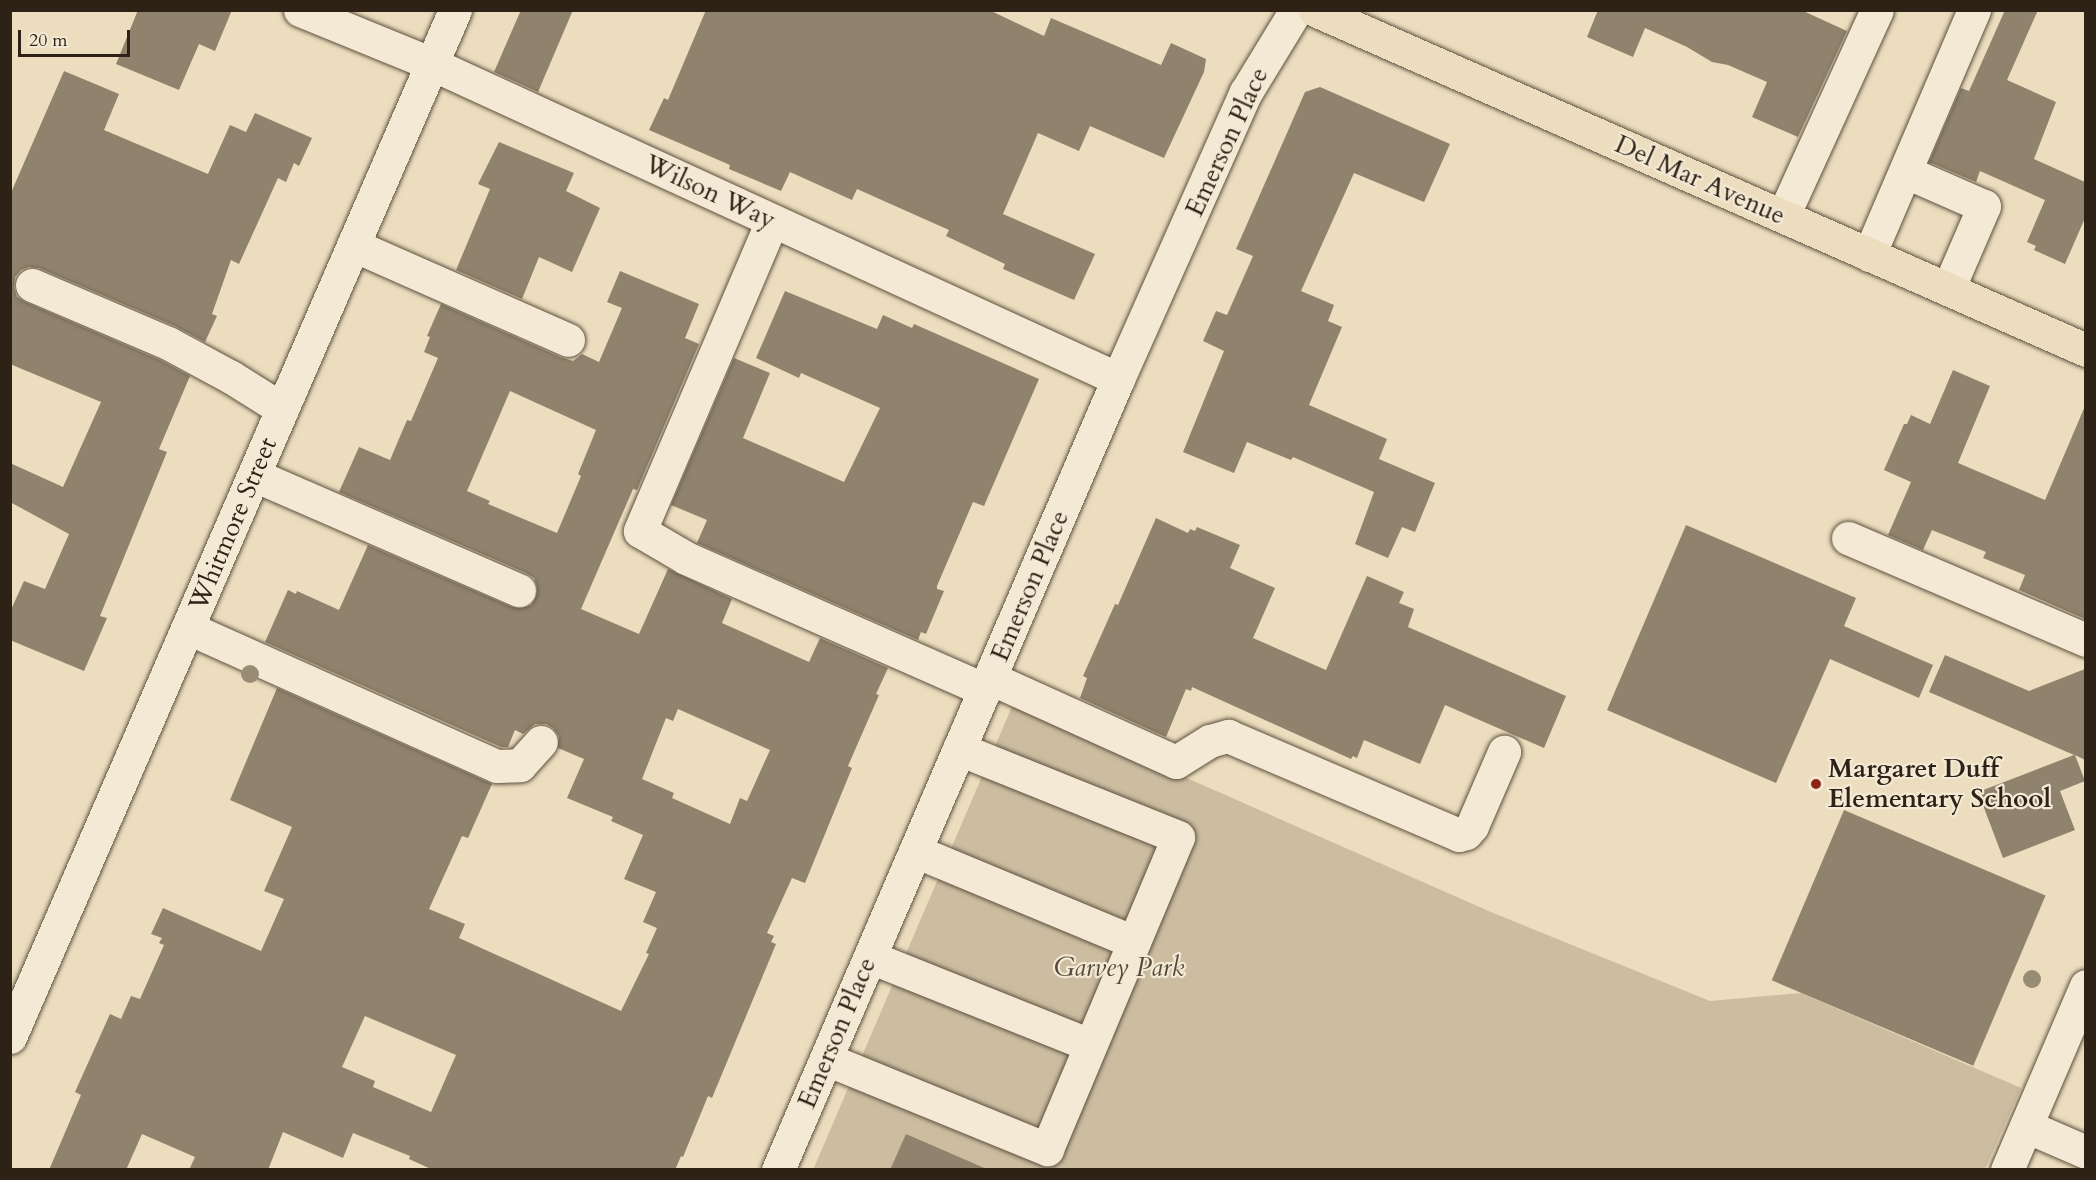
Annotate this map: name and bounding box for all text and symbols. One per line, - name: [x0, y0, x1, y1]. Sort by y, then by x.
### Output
- scale bar: [21, 18, 134, 56]
- text: 20 m: [29, 28, 68, 53]
- street label: Emerson Place: [1179, 63, 1275, 221]
- street label: Del Mar Avenue: [1610, 129, 1790, 231]
- street label: Wilson Way: [640, 148, 780, 236]
- street label: Whitmore Street: [182, 433, 284, 615]
- street label: Emerson Place: [984, 506, 1076, 666]
- place label: Margaret Duff Elementary School: [1828, 753, 2051, 814]
- marker: Margaret Duff Elementary School: [1809, 777, 1823, 791]
- park label: Garvey Park: [1054, 952, 1184, 984]
- street label: Emerson Place: [791, 953, 883, 1113]

